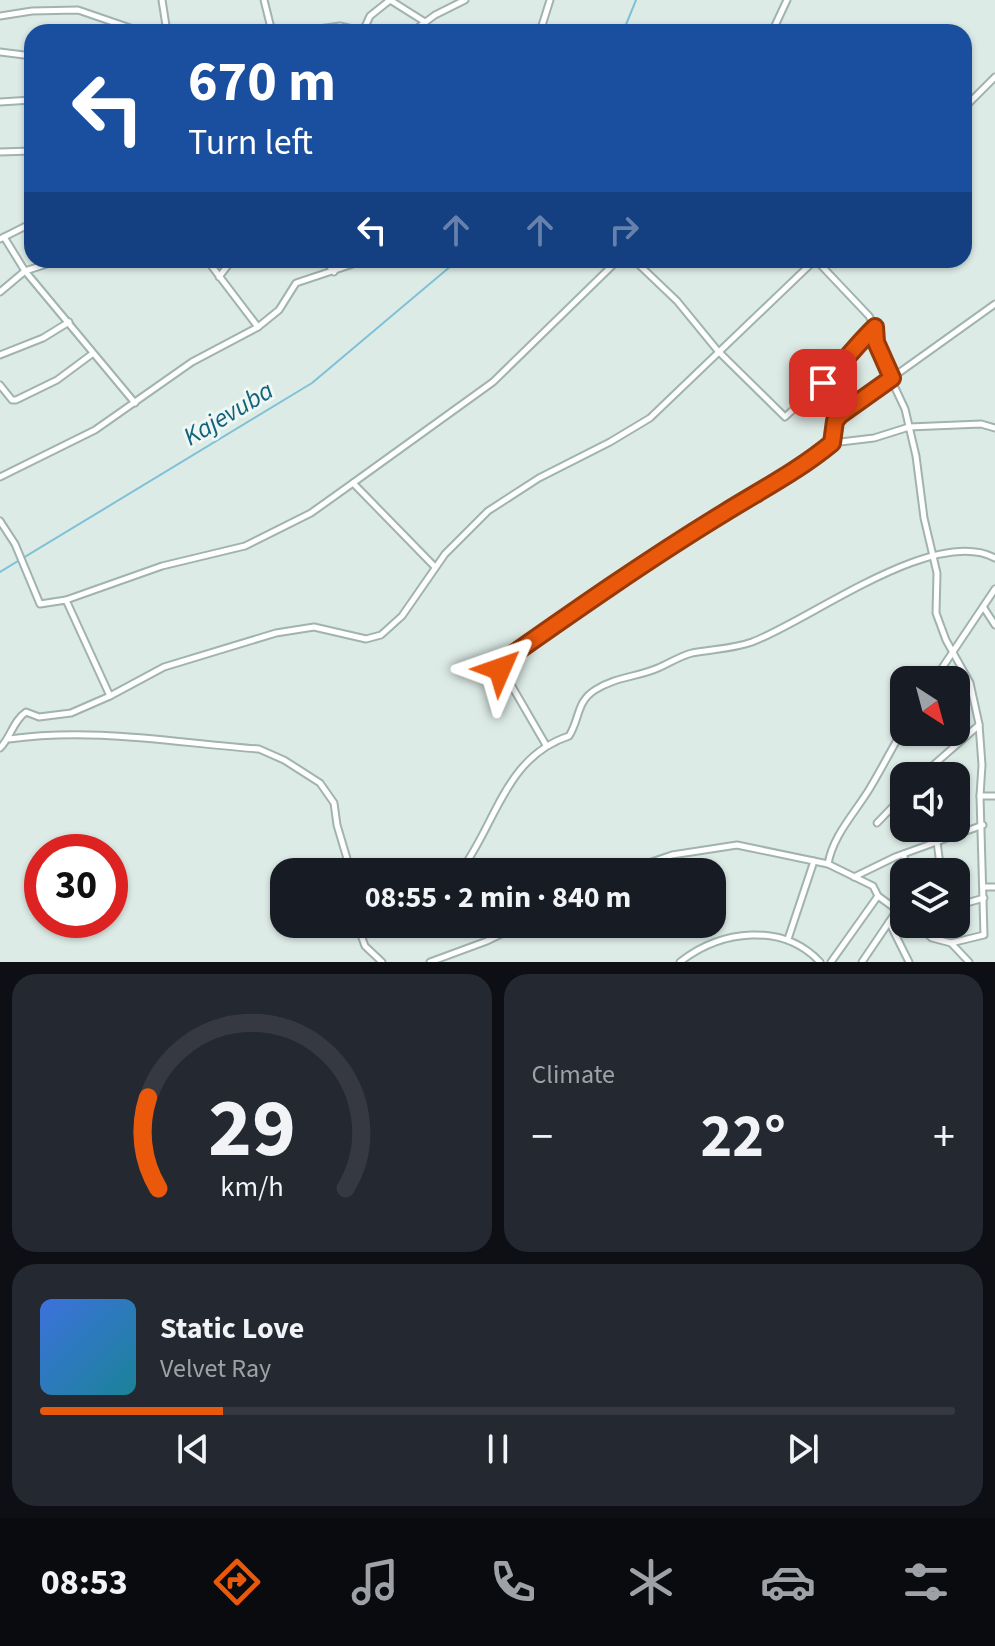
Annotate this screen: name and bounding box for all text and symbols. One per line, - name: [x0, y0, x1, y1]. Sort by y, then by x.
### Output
- text: 670 m: [188, 43, 336, 122]
- icon: left: [56, 56, 160, 160]
- text: Turn left: [188, 117, 313, 168]
- icon: left: [350, 208, 394, 252]
- icon: ahead: [434, 208, 478, 252]
- icon: ahead: [518, 208, 562, 252]
- icon: right: [602, 208, 646, 252]
- pin: [789, 349, 857, 417]
- icon: arrive: [801, 361, 845, 405]
- water label: Kajevuba: [176, 372, 281, 455]
- position arrow: [458, 627, 542, 711]
- north arrow: [890, 666, 970, 746]
- map controls: [890, 666, 970, 938]
- button: sound: [890, 762, 970, 842]
- speed limit sign: 30: [24, 834, 128, 938]
- button: layers: [890, 858, 970, 938]
- text: 08:55 · 2 min · 840 m: [365, 876, 631, 919]
- text: Climate: [532, 1056, 615, 1093]
- text: 29: [208, 1070, 296, 1188]
- text: 22°: [701, 1095, 786, 1180]
- text: −: [532, 1106, 553, 1169]
- text: +: [933, 1106, 955, 1169]
- text: km/h: [220, 1167, 283, 1207]
- text: Static Love: [160, 1307, 304, 1350]
- text: Velvet Ray: [160, 1350, 271, 1387]
- icon: previous: [171, 1427, 215, 1471]
- icon: pause: [476, 1427, 520, 1471]
- icon: next: [781, 1427, 825, 1471]
- icon: directions: [209, 1554, 265, 1610]
- icon: music: [347, 1554, 403, 1610]
- icon: phone: [485, 1554, 541, 1610]
- icon: climate: [623, 1554, 679, 1610]
- icon: car: [760, 1554, 816, 1610]
- icon: filters: [898, 1554, 954, 1610]
- text: 08:53: [41, 1557, 128, 1608]

